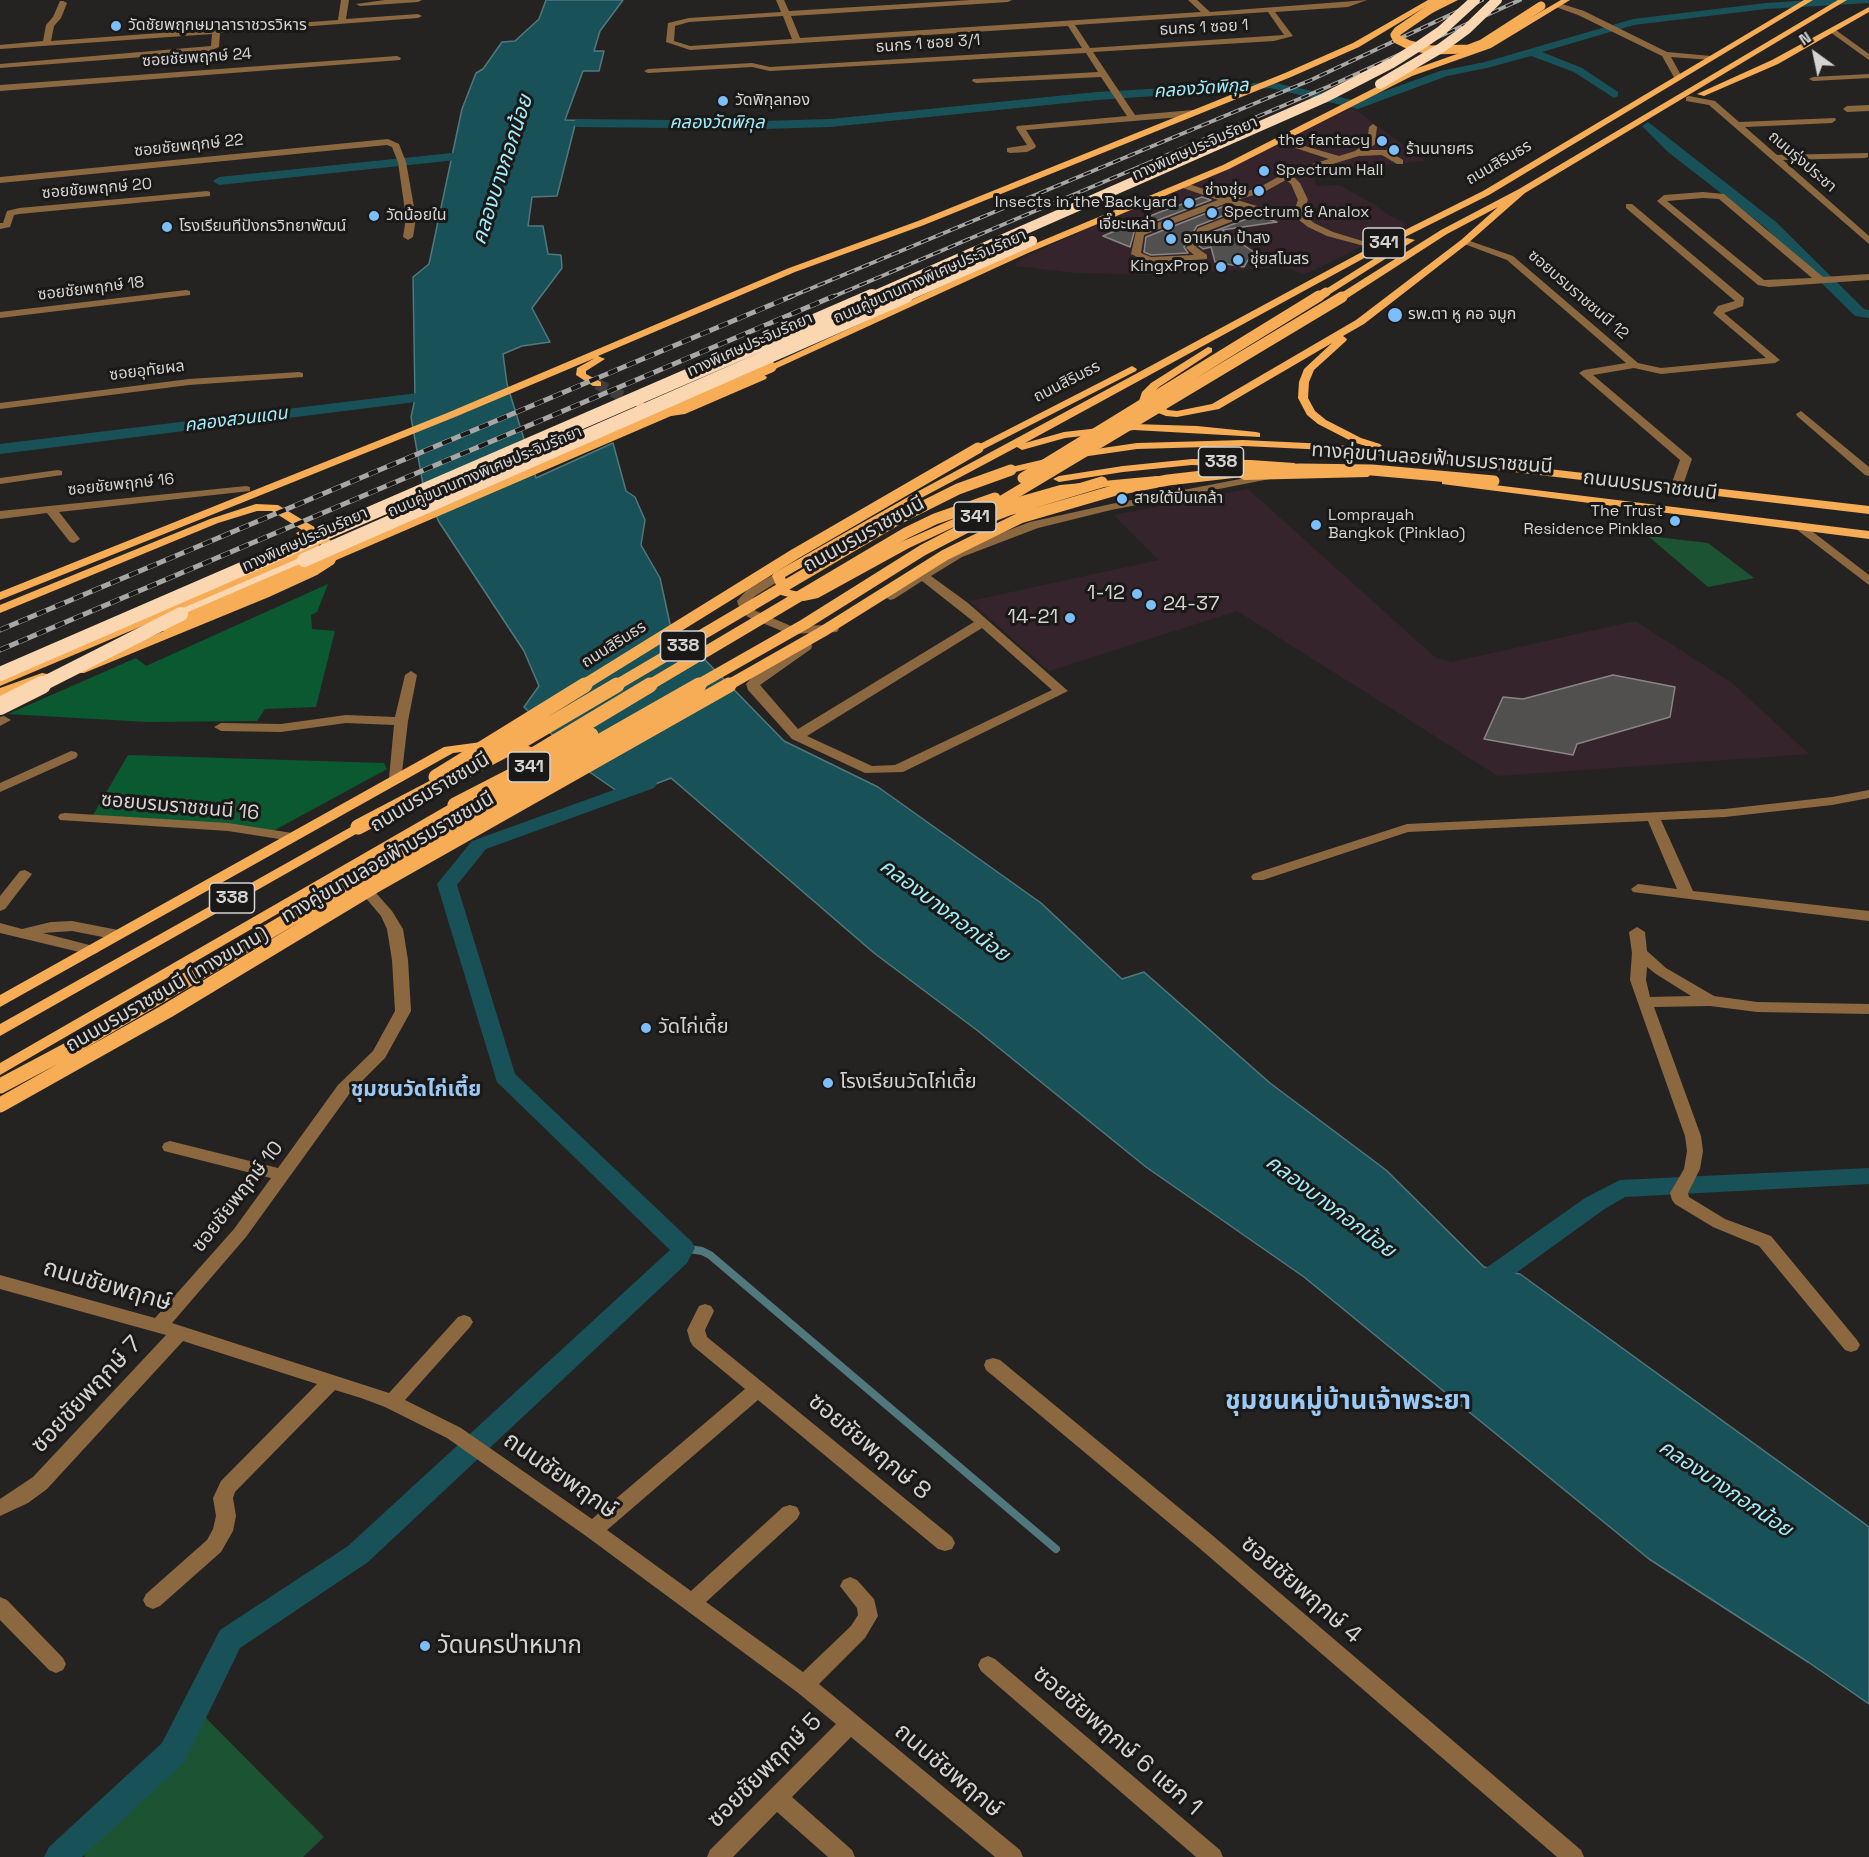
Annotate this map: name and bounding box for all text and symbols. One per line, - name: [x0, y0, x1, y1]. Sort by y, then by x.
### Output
- place label: วัดชัยพฤกษมาลาราชวรวิหาร: [128, 16, 307, 36]
- street label: ธนกร 1 ซอย 1: [1159, 16, 1249, 40]
- marker: วัดชัยพฤกษมาลาราชวรวิหาร: [109, 19, 123, 33]
- north arrow: [1785, 24, 1845, 84]
- text: N: [1795, 27, 1815, 50]
- street label: ธนกร 1 ซอย 3/1: [875, 31, 981, 57]
- street label: ซอยชัยพฤกษ์ 24: [142, 45, 252, 71]
- water label: คลองวัดพิกุล: [1153, 75, 1249, 103]
- place label: วัดพิกุลทอง: [735, 91, 810, 111]
- water label: คลองบางกอกน้อย: [467, 92, 539, 248]
- marker: วัดพิกุลทอง: [716, 94, 730, 108]
- water label: คลองวัดพิกุล: [670, 112, 764, 134]
- street label: ทางพิเศษประจิมรัถยา: [1129, 113, 1261, 185]
- street label: ถนนรุ่งประชา: [1764, 127, 1840, 197]
- street label: ซอยชัยพฤกษ์ 22: [133, 131, 245, 161]
- place label: the fantacy: [1278, 131, 1370, 151]
- marker: the fantacy: [1375, 134, 1389, 148]
- street label: ถนนสิรินธร: [1463, 137, 1535, 189]
- place label: ร้านนายศร: [1406, 140, 1474, 160]
- marker: ร้านนายศร: [1387, 143, 1401, 157]
- place label: Spectrum Hall: [1276, 161, 1383, 181]
- marker: Spectrum Hall: [1257, 164, 1271, 178]
- street label: ซอยชัยพฤกษ์ 20: [41, 175, 153, 203]
- place label: ช่างชุ่ย: [1205, 181, 1247, 201]
- marker: ช่างชุ่ย: [1252, 184, 1266, 198]
- place label: Insects in the Backyard: [995, 193, 1177, 213]
- marker: Insects in the Backyard: [1182, 196, 1196, 210]
- place label: Spectrum & Analox: [1224, 203, 1370, 223]
- place label: วัดน้อยใน: [386, 206, 447, 226]
- marker: Spectrum & Analox: [1205, 206, 1219, 220]
- marker: วัดน้อยใน: [367, 209, 381, 223]
- place label: เจี๊ยะเหล่า: [1099, 215, 1156, 235]
- place label: โรงเรียนทีปังกรวิทยาพัฒน์: [179, 217, 346, 237]
- marker: เจี๊ยะเหล่า: [1161, 218, 1175, 232]
- marker: โรงเรียนทีปังกรวิทยาพัฒน์: [160, 220, 174, 234]
- street label: ถนนคู่ขนานทางพิเศษประจิมรัถยา: [830, 226, 1030, 328]
- road number: 341: [1363, 228, 1405, 258]
- place label: อาเหนก ป้าสง: [1183, 229, 1270, 249]
- marker: อาเหนก ป้าสง: [1164, 232, 1178, 246]
- street label: ซอยบรมราชชนนี 12: [1524, 246, 1632, 344]
- place label: ชุ่ยสโมสร: [1250, 250, 1309, 270]
- marker: ชุ่ยสโมสร: [1231, 253, 1245, 267]
- place label: KingxProp: [1130, 257, 1209, 277]
- marker: KingxProp: [1214, 260, 1228, 274]
- street label: ซอยชัยพฤกษ์ 18: [37, 273, 145, 305]
- place label: รพ.ตา หู คอ จมูก: [1408, 305, 1516, 325]
- marker: รพ.ตา หู คอ จมูก: [1386, 306, 1404, 324]
- street label: ทางพิเศษประจิมรัถยา: [684, 309, 816, 381]
- street label: ซอยอุทัยผล: [108, 357, 186, 385]
- street label: ถนนสิรินธร: [1030, 357, 1104, 407]
- water label: คลองสวนแดน: [183, 403, 289, 437]
- street label: ถนนคู่ขนานทางพิเศษประจิมรัถยา: [385, 422, 585, 522]
- street label: ทางคู่ขนานลอยฟ้าบรมราชชนนี: [1310, 439, 1554, 479]
- road number: 338: [1198, 447, 1244, 477]
- street label: ถนนบรมราชชนนี: [1582, 466, 1718, 506]
- street label: ซอยชัยพฤกษ์ 16: [67, 470, 175, 500]
- place label: สายใต้ปิ่นเกล้า: [1134, 489, 1223, 509]
- street label: ถนนบรมราชชนนี: [799, 492, 929, 578]
- marker: สายใต้ปิ่นเกล้า: [1115, 492, 1129, 506]
- road number: 341: [954, 502, 996, 532]
- place label: The Trust Residence Pinklao: [1524, 502, 1663, 540]
- street label: ทางพิเศษประจิมรัถยา: [239, 504, 371, 576]
- place label: Lomprayah Bangkok (Pinklao): [1328, 506, 1465, 544]
- marker: The Trust Residence Pinklao: [1668, 514, 1682, 528]
- marker: Lomprayah Bangkok (Pinklao): [1309, 518, 1323, 532]
- place label: 1-12: [1087, 582, 1125, 606]
- marker: 1-12: [1130, 587, 1144, 601]
- place label: 24-37: [1163, 593, 1219, 617]
- marker: 24-37: [1144, 598, 1158, 612]
- place label: 14-21: [1008, 606, 1058, 630]
- marker: 14-21: [1063, 611, 1077, 625]
- street label: ถนนสิรินธร: [578, 618, 650, 672]
- road number: 338: [660, 631, 706, 661]
- street label: ถนนบรมราชชนนี: [366, 748, 494, 838]
- road number: 341: [508, 752, 550, 782]
- street label: ทางคู่ขนานลอยฟ้าบรมราชชนนี: [277, 787, 499, 929]
- street label: ซอยบรมราชชนนี 16: [100, 788, 260, 826]
- water label: คลองบางกอกน้อย: [874, 854, 1014, 968]
- road number: 338: [210, 883, 254, 913]
- street label: ถนนบรมราชชนนี (ทางขนาน): [61, 922, 273, 1058]
- place label: วัดไก่เตี้ย: [658, 1016, 729, 1040]
- marker: วัดไก่เตี้ย: [639, 1021, 653, 1035]
- place label: โรงเรียนวัดไก่เตี้ย: [840, 1071, 977, 1095]
- marker: โรงเรียนวัดไก่เตี้ย: [821, 1076, 835, 1090]
- district label: ชุมชนวัดไก่เตี้ย: [351, 1077, 481, 1103]
- street label: ซอยชัยพฤกษ์ 10: [187, 1137, 289, 1257]
- water label: คลองบางกอกน้อย: [1260, 1150, 1400, 1264]
- street label: ถนนชัยพฤกษ์: [39, 1254, 175, 1318]
- street label: ซอยชัยพฤกษ์ 7: [26, 1331, 148, 1459]
- district label: ชุมชนหมู่บ้านเจ้าพระยา: [1225, 1386, 1471, 1418]
- street label: ซอยชัยพฤกษ์ 8: [802, 1387, 936, 1507]
- street label: ถนนชัยพฤกษ์: [498, 1426, 622, 1526]
- water label: คลองบางกอกน้อย: [1654, 1435, 1796, 1543]
- street label: ซอยชัยพฤกษ์ 4: [1235, 1530, 1367, 1650]
- place label: วัดนครป่าหมาก: [437, 1632, 582, 1660]
- marker: วัดนครป่าหมาก: [418, 1639, 432, 1653]
- street label: ซอยชัยพฤกษ์ 6 แยก 1: [1027, 1660, 1207, 1822]
- street label: ซอยชัยพฤกษ์ 5: [702, 1708, 828, 1834]
- street label: ถนนชัยพฤกษ์: [888, 1717, 1008, 1825]

